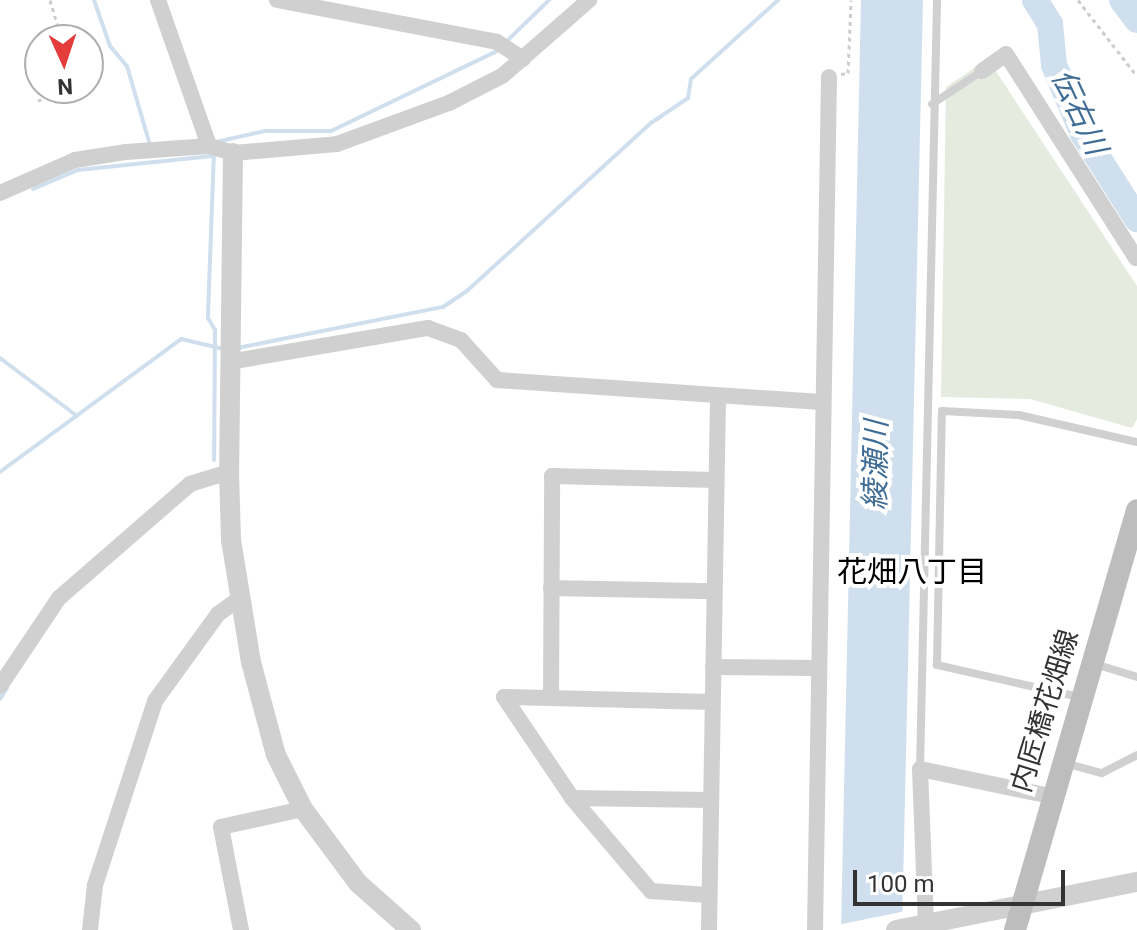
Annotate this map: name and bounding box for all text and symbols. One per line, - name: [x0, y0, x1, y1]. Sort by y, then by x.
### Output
- north arrow: [24, 24, 104, 104]
- water label: 伝右川: [1044, 64, 1114, 160]
- text: N: [57, 74, 74, 99]
- water label: 綾瀬川: [857, 420, 895, 510]
- district label: 花畑八丁目: [837, 554, 987, 590]
- street label: 内匠橋花畑線: [1004, 626, 1086, 796]
- scale bar: [857, 854, 1069, 904]
- text: 100 m: [867, 870, 934, 898]

